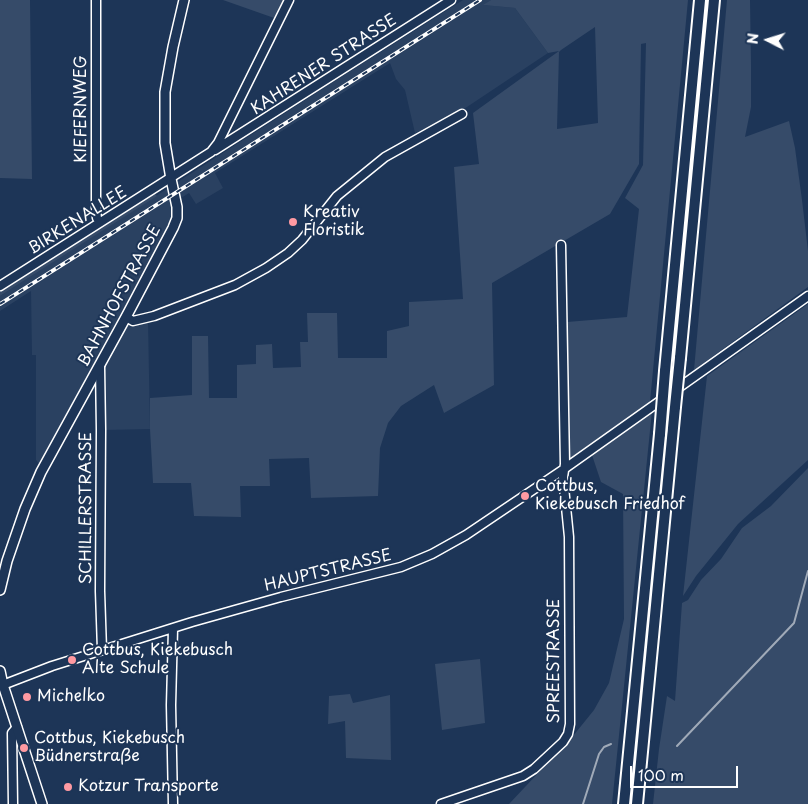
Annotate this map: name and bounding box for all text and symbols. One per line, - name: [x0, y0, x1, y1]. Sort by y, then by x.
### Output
- street label: KAHRENER STRASSE: [248, 11, 400, 119]
- north arrow: [743, 15, 793, 65]
- text: N: [742, 32, 764, 45]
- street label: KIEFERNWEG: [72, 55, 92, 163]
- street label: BIRKENALLEE: [25, 183, 131, 259]
- place label: Kreativ Floristik: [303, 203, 364, 241]
- marker: Kreativ Floristik: [287, 216, 299, 228]
- street label: BAHNHOFSTRASSE: [74, 222, 166, 370]
- street label: SCHILLERSTRASSE: [77, 432, 97, 584]
- place label: Cottbus, Kiekebusch Friedhof: [535, 477, 685, 515]
- marker: Cottbus, Kiekebusch Friedhof: [519, 490, 531, 502]
- street label: HAUPTSTRASSE: [262, 546, 394, 596]
- street label: SPREESTRASSE: [545, 598, 565, 724]
- place label: Cottbus, Kiekebusch Alte Schule: [82, 641, 233, 679]
- marker: Cottbus, Kiekebusch Alte Schule: [66, 654, 78, 666]
- place label: Michelko: [37, 687, 105, 707]
- marker: Michelko: [21, 691, 33, 703]
- place label: Cottbus, Kiekebusch Büdnerstraße: [34, 729, 185, 767]
- marker: Cottbus, Kiekebusch Büdnerstraße: [18, 742, 30, 754]
- scale bar: [633, 756, 740, 788]
- text: 100 m: [638, 763, 684, 786]
- place label: Kotzur Transporte: [78, 777, 219, 797]
- marker: Kotzur Transporte: [62, 781, 74, 793]

